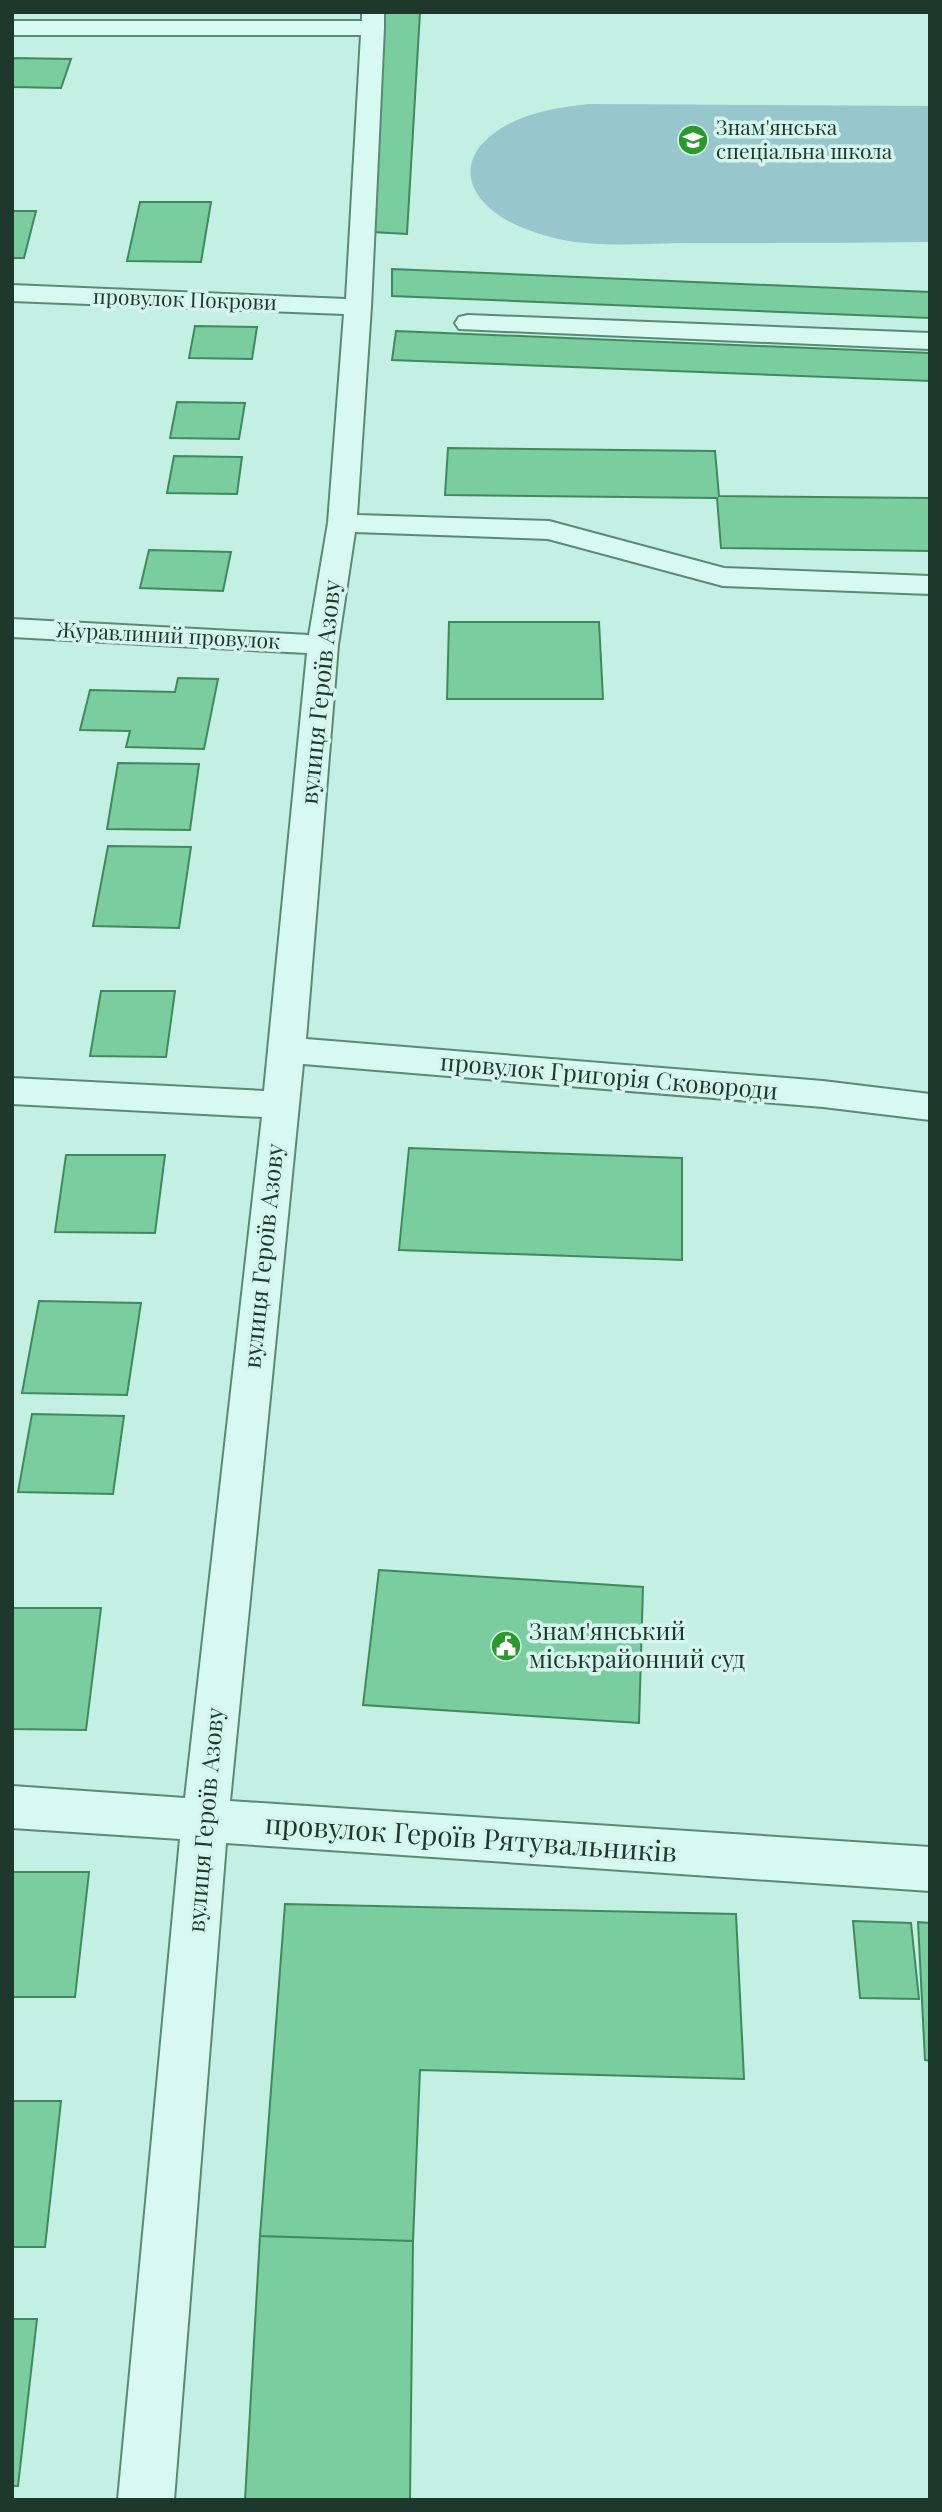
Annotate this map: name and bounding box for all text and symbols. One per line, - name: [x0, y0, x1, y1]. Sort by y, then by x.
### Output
- place label: Знам'янська спеціальна школа: [716, 112, 893, 164]
- school or university icon: Знам'янська спеціальна школа: [676, 123, 710, 157]
- street label: провулок Покрови: [93, 281, 278, 315]
- street label: вулиця Героїв Азову: [291, 578, 347, 806]
- street label: Журавлиний провулок: [55, 614, 281, 654]
- street label: провулок Григорія Сковороди: [439, 1044, 779, 1106]
- street label: вулиця Героїв Азову: [234, 1142, 290, 1370]
- place label: Знам'янський міськрайонний суд: [529, 1614, 745, 1674]
- public building icon: Знам'янський міськрайонний суд: [489, 1629, 523, 1663]
- street label: вулиця Героїв Азову: [178, 1706, 230, 1934]
- street label: провулок Героїв Рятувальників: [264, 1804, 678, 1869]

